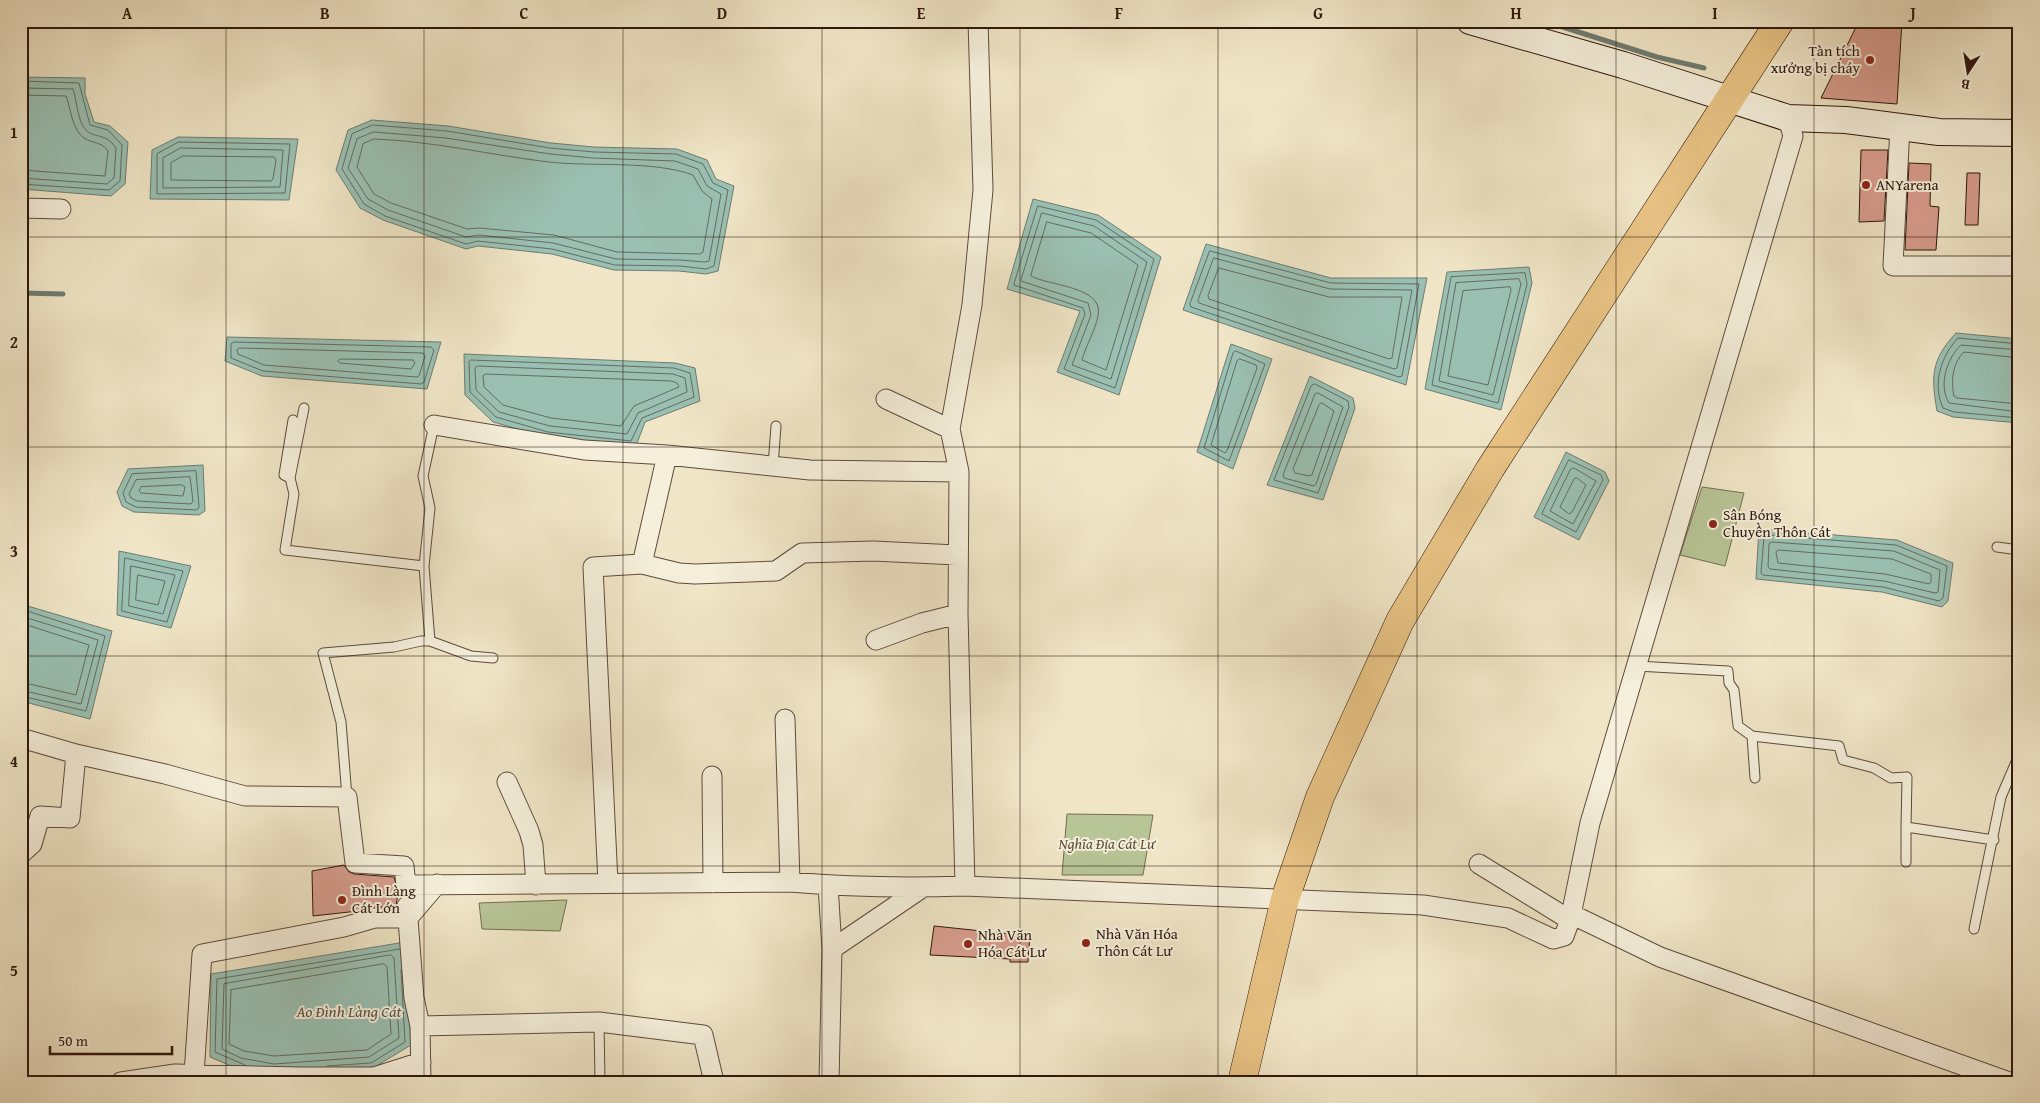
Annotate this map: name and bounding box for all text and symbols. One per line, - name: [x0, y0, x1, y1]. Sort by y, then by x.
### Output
- text: A: [122, 1, 133, 25]
- text: B: [320, 1, 330, 25]
- text: C: [519, 1, 529, 25]
- text: D: [717, 1, 727, 25]
- text: E: [917, 1, 926, 25]
- text: F: [1115, 1, 1123, 25]
- text: G: [1313, 1, 1323, 25]
- text: H: [1510, 1, 1522, 25]
- text: I: [1712, 1, 1718, 25]
- text: J: [1907, 1, 1916, 25]
- place label: Tàn tích xưởng bị cháy: [1771, 40, 1861, 78]
- north arrow: [1942, 48, 1992, 98]
- marker: Tàn tích xưởng bị cháy: [1864, 54, 1876, 66]
- text: B: [1959, 74, 1972, 95]
- text: 1: [10, 120, 18, 144]
- place label: ANYarena: [1876, 174, 1939, 195]
- marker: ANYarena: [1860, 179, 1872, 191]
- text: 2: [10, 330, 18, 354]
- place label: Sân Bóng Chuyền Thôn Cát: [1723, 504, 1831, 542]
- marker: Sân Bóng Chuyền Thôn Cát: [1707, 518, 1719, 530]
- text: 3: [10, 539, 18, 563]
- text: 4: [10, 749, 18, 773]
- park label: Nghĩa Địa Cát Lư: [1059, 833, 1156, 854]
- place label: Đình Làng Cát Lớn: [352, 880, 416, 918]
- marker: Đình Làng Cát Lớn: [336, 894, 348, 906]
- place label: Nhà Văn Hóa Thôn Cát Lư: [1096, 923, 1178, 961]
- place label: Nhà Văn Hóa Cát Lư: [978, 924, 1047, 962]
- marker: Nhà Văn Hóa Thôn Cát Lư: [1080, 937, 1092, 949]
- marker: Nhà Văn Hóa Cát Lư: [962, 938, 974, 950]
- text: 5: [10, 958, 18, 982]
- water label: Ao Đình Làng Cát: [295, 999, 403, 1023]
- scale bar: [50, 1023, 172, 1055]
- text: 50 m: [58, 1030, 89, 1051]

